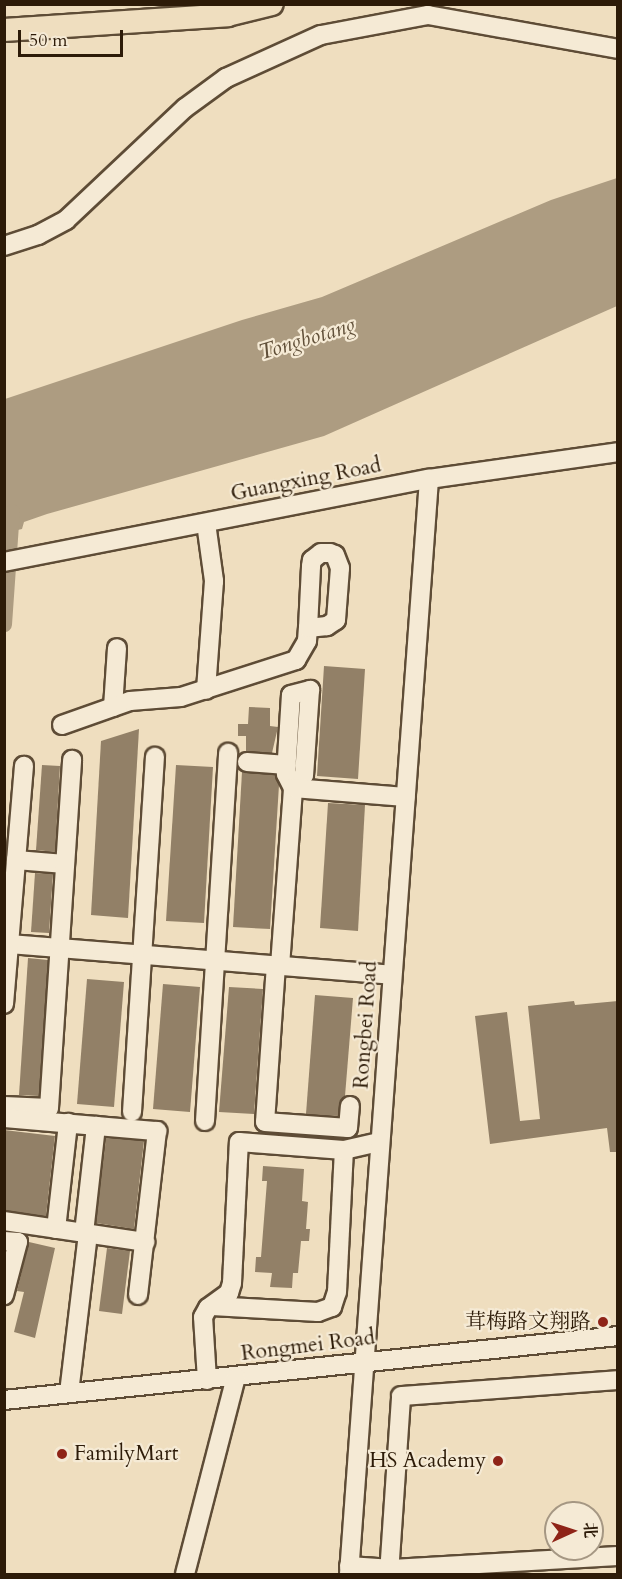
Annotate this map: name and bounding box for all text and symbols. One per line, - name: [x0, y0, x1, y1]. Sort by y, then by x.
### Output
- scale bar: [21, 18, 126, 56]
- text: 50 m: [29, 28, 68, 53]
- water label: Tongbotang: [255, 312, 359, 366]
- street label: Guangxing Road: [229, 453, 383, 507]
- street label: Rongbei Road: [349, 960, 383, 1090]
- place label: 茸梅路文翔路: [465, 1309, 591, 1335]
- marker: 茸梅路文翔路: [596, 1315, 610, 1329]
- street label: Rongmei Road: [240, 1325, 376, 1367]
- place label: FamilyMart: [74, 1441, 178, 1467]
- marker: FamilyMart: [55, 1447, 69, 1461]
- place label: HS Academy: [369, 1448, 486, 1474]
- marker: HS Academy: [491, 1454, 505, 1468]
- north arrow: [544, 1501, 604, 1561]
- text: 北: [579, 1522, 601, 1539]

